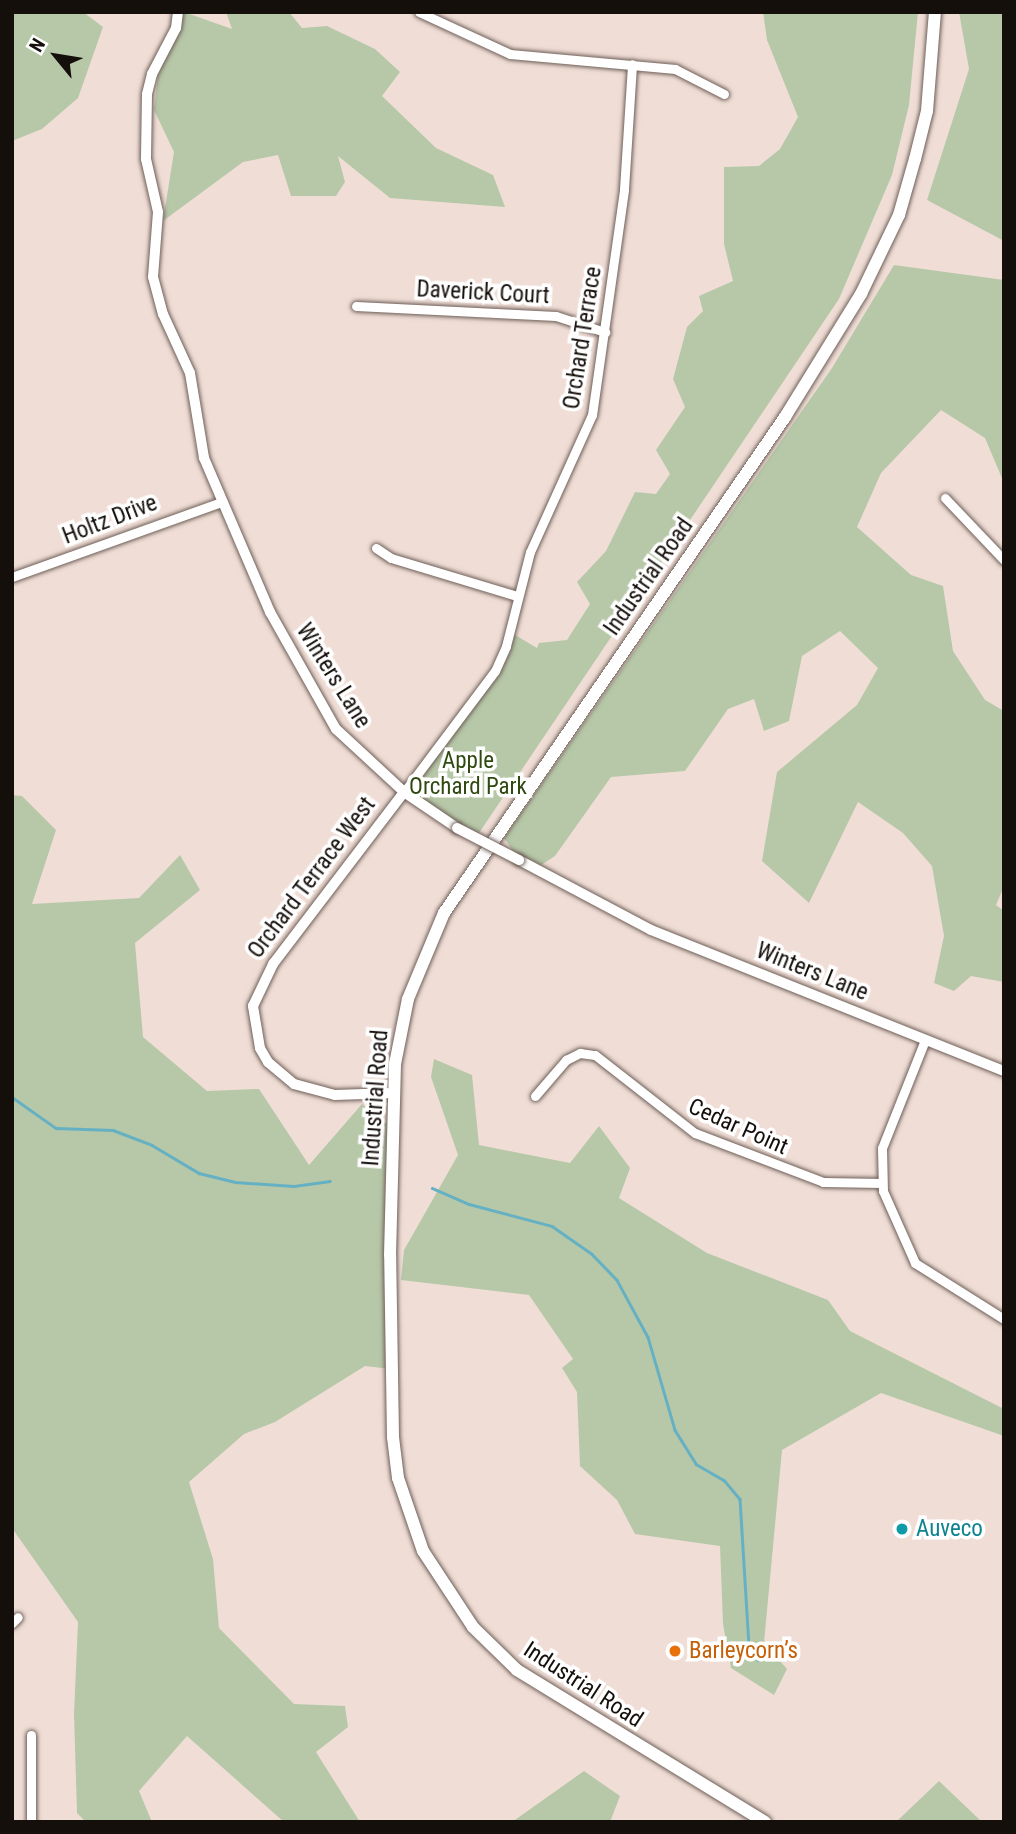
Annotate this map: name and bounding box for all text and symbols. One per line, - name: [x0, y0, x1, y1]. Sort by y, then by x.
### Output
- north arrow: [21, 21, 91, 91]
- text: N: [25, 34, 50, 56]
- street label: Orchard Terrace: [558, 264, 608, 412]
- street label: Daverick Court: [416, 276, 550, 310]
- street label: Holtz Drive: [59, 489, 161, 551]
- street label: Industrial Road: [598, 513, 700, 641]
- street label: Winters Lane: [290, 619, 376, 733]
- park label: Apple Orchard Park: [409, 747, 527, 801]
- street label: Orchard Terrace West: [242, 792, 382, 964]
- street label: Winters Lane: [752, 937, 872, 1007]
- street label: Industrial Road: [357, 1029, 395, 1167]
- street label: Cedar Point: [684, 1093, 792, 1161]
- place label: Auveco: [916, 1515, 983, 1543]
- marker: Auveco: [894, 1521, 910, 1537]
- street label: Industrial Road: [518, 1636, 648, 1734]
- place label: Barleycorn’s: [689, 1637, 798, 1665]
- marker: Barleycorn’s: [667, 1643, 683, 1659]

